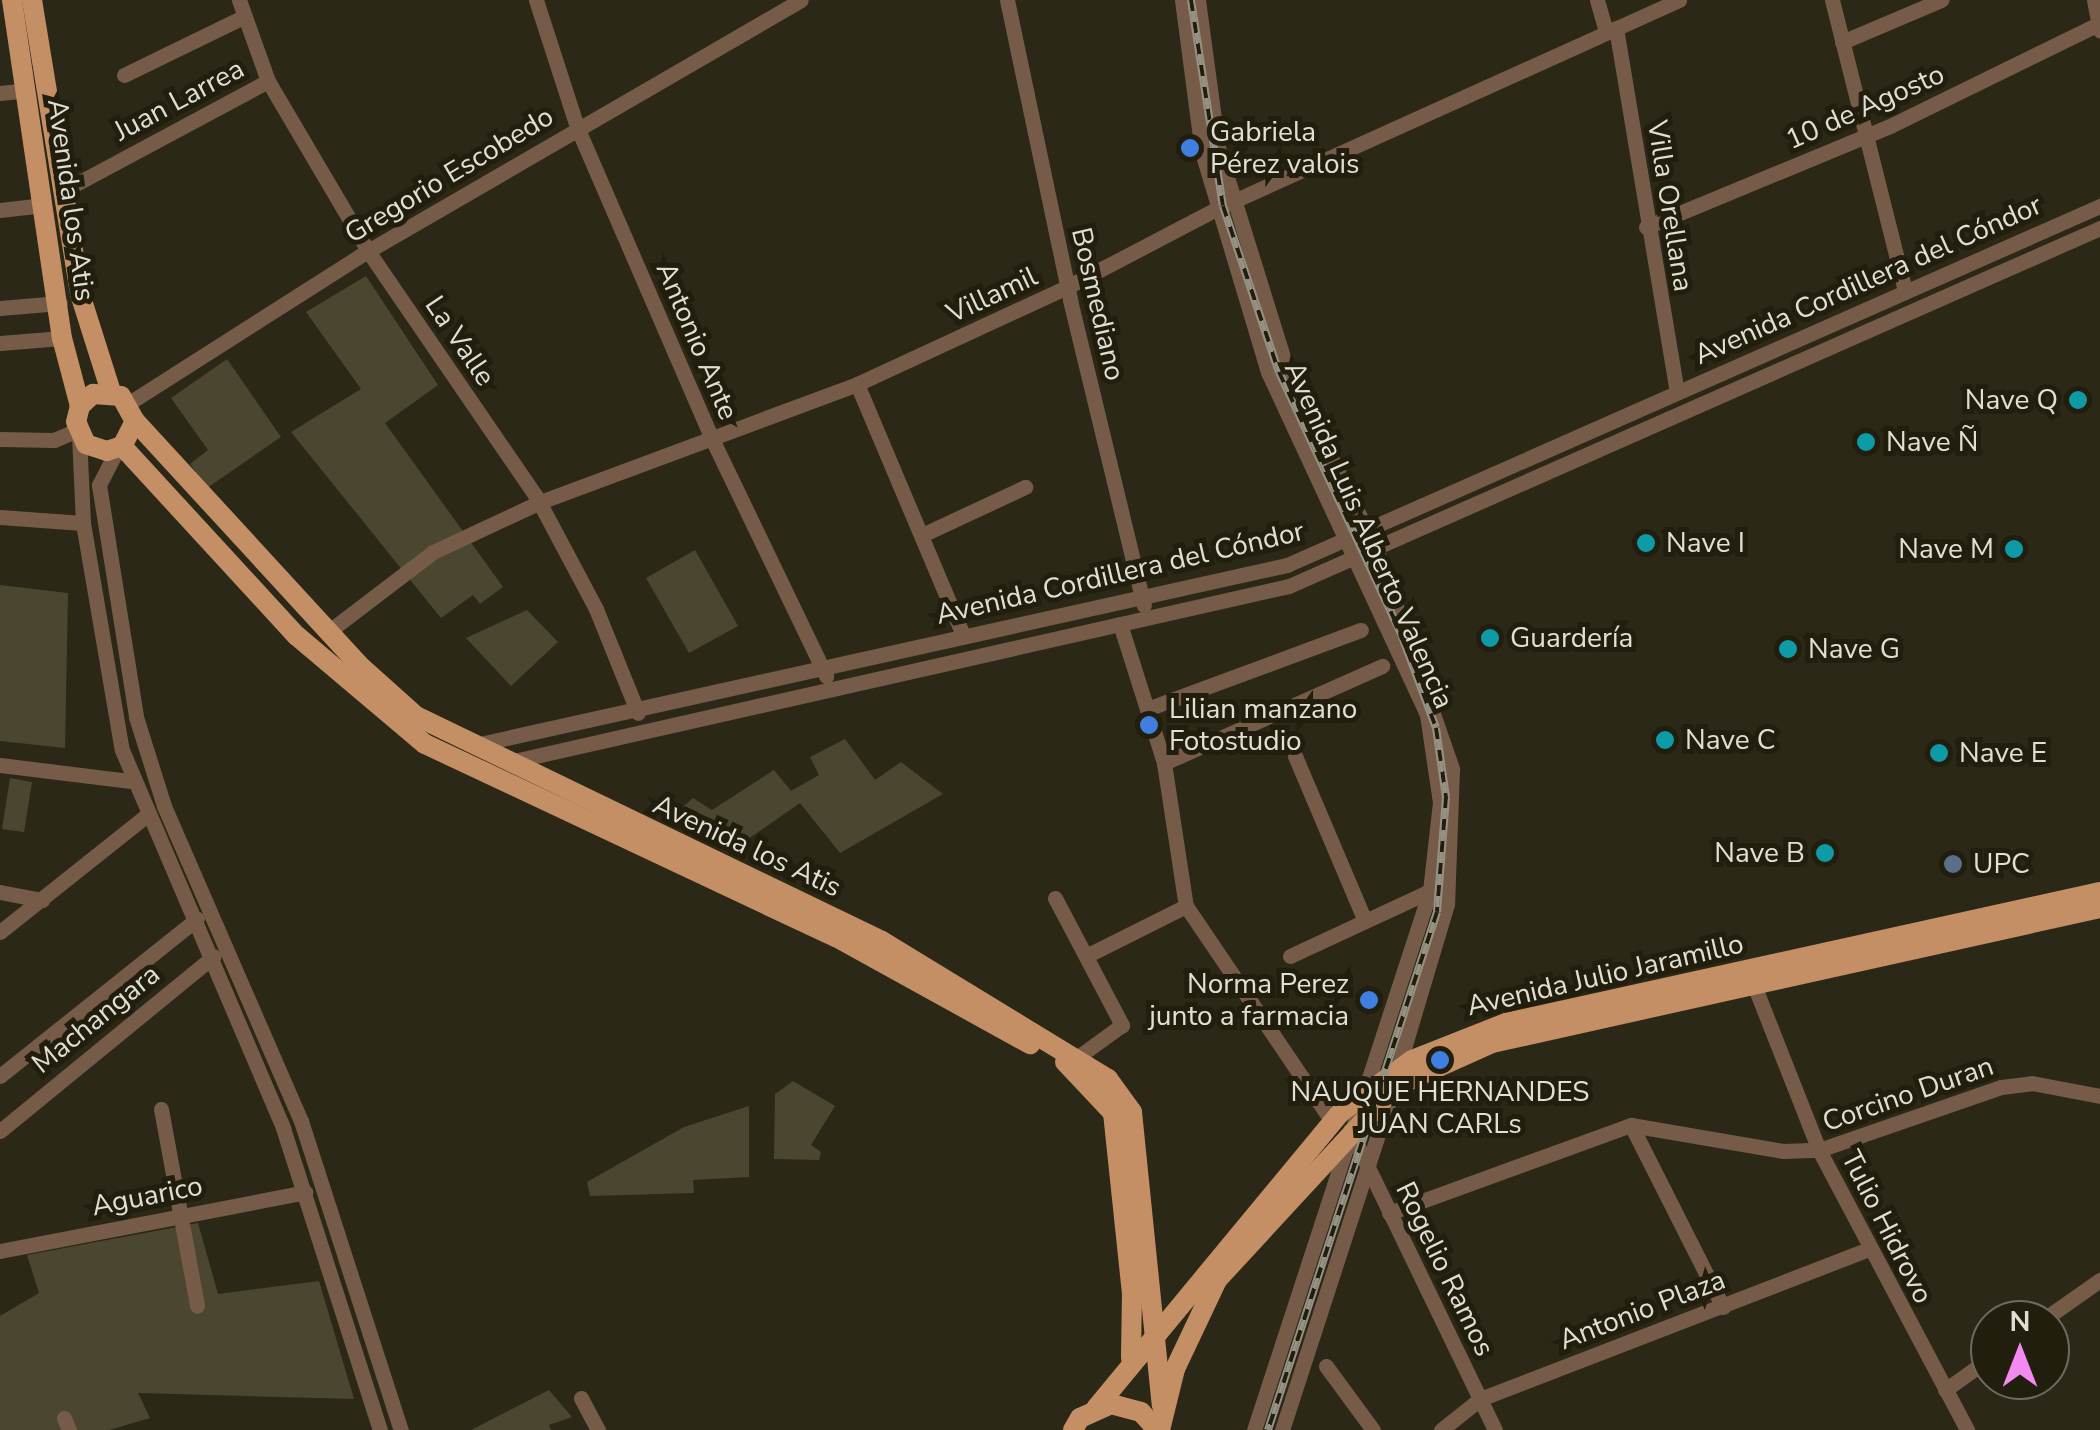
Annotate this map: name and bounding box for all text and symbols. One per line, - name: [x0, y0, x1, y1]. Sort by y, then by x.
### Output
- street label: Juan Larrea: [108, 52, 250, 148]
- street label: 10 de Agosto: [1781, 57, 1949, 157]
- street label: Avenida los Atis: [40, 97, 102, 303]
- street label: Gregorio Escobedo: [339, 99, 559, 251]
- place label: Gabriela Pérez valois: [1210, 115, 1359, 181]
- street label: Villa Orellana: [1640, 118, 1700, 294]
- marker: Gabriela Pérez valois: [1179, 137, 1201, 159]
- street label: Avenida Cordillera del Cóndor: [1689, 188, 2047, 372]
- street label: Bosmediano: [1064, 224, 1132, 384]
- street label: Antonio Ante: [649, 257, 745, 425]
- street label: Villamil: [941, 259, 1043, 331]
- street label: La Valle: [418, 290, 502, 392]
- street label: Avenida Luis Alberto Valencia: [1277, 356, 1461, 714]
- place label: Nave Q: [1965, 383, 2058, 417]
- marker: Nave Q: [2067, 389, 2089, 411]
- place label: Nave Ñ: [1886, 425, 1978, 459]
- marker: Nave Ñ: [1855, 431, 1877, 453]
- street label: Avenida Cordillera del Cóndor: [933, 514, 1307, 632]
- place label: Nave I: [1666, 526, 1745, 560]
- marker: Nave I: [1635, 532, 1657, 554]
- place label: Nave M: [1898, 532, 1994, 566]
- marker: Nave M: [2003, 538, 2025, 560]
- place label: Guardería: [1510, 621, 1633, 655]
- marker: Guardería: [1479, 627, 1501, 649]
- place label: Nave G: [1808, 632, 1900, 666]
- marker: Nave G: [1777, 638, 1799, 660]
- place label: Lilian manzano Fotostudio: [1169, 692, 1357, 758]
- marker: Lilian manzano Fotostudio: [1138, 714, 1160, 736]
- place label: Nave C: [1685, 723, 1776, 757]
- marker: Nave C: [1654, 729, 1676, 751]
- place label: Nave E: [1959, 736, 2047, 770]
- marker: Nave E: [1928, 742, 1950, 764]
- street label: Avenida los Atis: [648, 788, 846, 904]
- place label: Nave B: [1714, 836, 1805, 870]
- marker: Nave B: [1814, 842, 1836, 864]
- place label: UPC: [1973, 847, 2030, 881]
- marker: UPC: [1942, 853, 1964, 875]
- street label: Avenida Julio Jaramillo: [1463, 927, 1747, 1023]
- street label: Machangara: [25, 957, 167, 1081]
- place label: Norma Perez junto a farmacia: [1149, 967, 1349, 1033]
- marker: Norma Perez junto a farmacia: [1358, 989, 1380, 1011]
- marker: NAUQUE HERNANDES JUAN CARLs: [1429, 1049, 1451, 1071]
- street label: Corcino Duran: [1818, 1049, 1998, 1139]
- place label: NAUQUE HERNANDES JUAN CARLs: [1290, 1075, 1590, 1141]
- street label: Tulio Hidrovo: [1834, 1145, 1940, 1309]
- street label: Aguarico: [89, 1169, 205, 1223]
- street label: Rogelio Ramos: [1388, 1177, 1502, 1361]
- street label: Antonio Plaza: [1554, 1263, 1730, 1357]
- north arrow: [1970, 1300, 2070, 1400]
- text: N: [2010, 1303, 2030, 1341]

